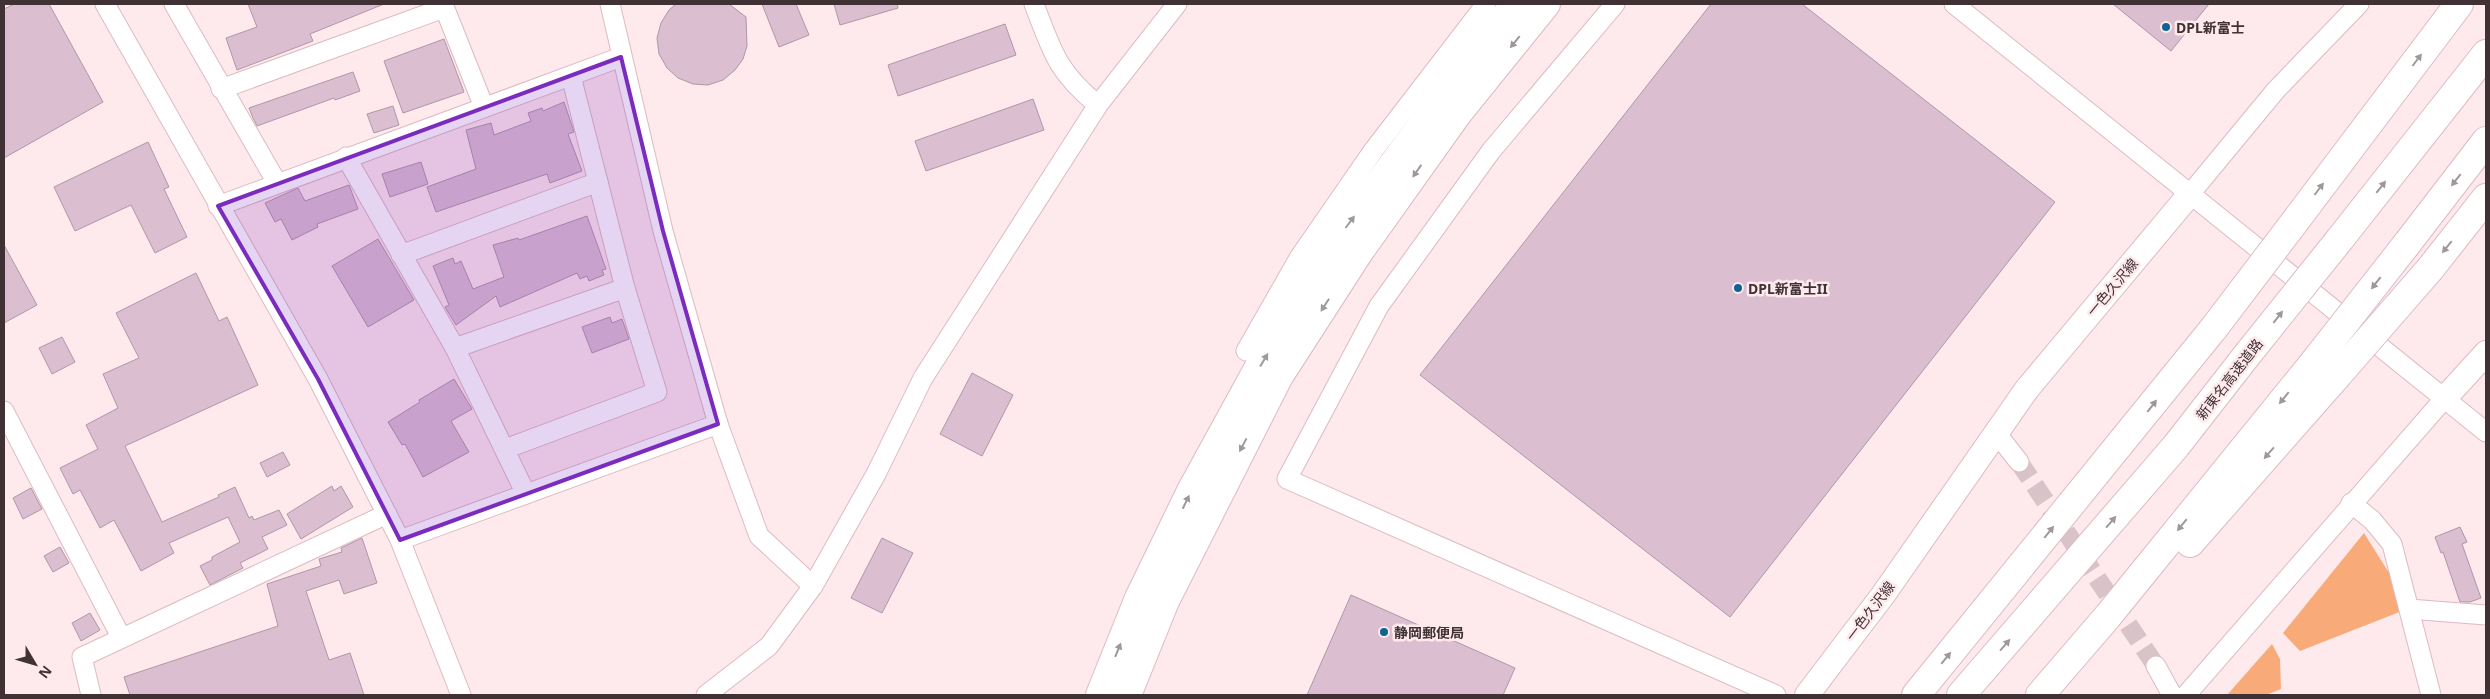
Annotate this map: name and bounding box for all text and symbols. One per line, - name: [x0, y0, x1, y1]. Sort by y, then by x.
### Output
- place label: DPL新富士: [2176, 18, 2245, 37]
- marker: DPL新富士: [2160, 21, 2172, 33]
- one-way arrow: [1510, 35, 1521, 48]
- one-way arrow: [2412, 53, 2422, 67]
- one-way arrow: [1412, 164, 1422, 178]
- one-way arrow: [2451, 173, 2462, 186]
- one-way arrow: [2375, 181, 2386, 194]
- one-way arrow: [2314, 183, 2325, 196]
- one-way arrow: [1345, 215, 1355, 229]
- one-way arrow: [2442, 241, 2453, 254]
- street label: 一色久沢線: [2082, 254, 2142, 320]
- one-way arrow: [2371, 276, 2381, 290]
- place label: DPL新富士II: [1748, 279, 1828, 298]
- marker: DPL新富士II: [1732, 282, 1744, 294]
- one-way arrow: [1320, 298, 1330, 312]
- one-way arrow: [2272, 311, 2283, 324]
- street label: 新東名高速道路: [2191, 335, 2267, 423]
- one-way arrow: [1259, 353, 1268, 366]
- one-way arrow: [2279, 392, 2290, 405]
- one-way arrow: [2147, 400, 2158, 413]
- one-way arrow: [1239, 438, 1247, 453]
- one-way arrow: [2263, 447, 2275, 459]
- one-way arrow: [1182, 495, 1190, 509]
- one-way arrow: [2105, 515, 2116, 528]
- one-way arrow: [2177, 518, 2188, 531]
- one-way arrow: [2044, 526, 2055, 539]
- street label: 一色久沢線: [1841, 577, 1899, 645]
- place label: 静岡郵便局: [1394, 623, 1464, 642]
- marker: 静岡郵便局: [1378, 626, 1390, 638]
- north arrow: [10, 639, 60, 689]
- one-way arrow: [1999, 639, 2010, 652]
- one-way arrow: [1114, 642, 1122, 657]
- one-way arrow: [1941, 651, 1952, 664]
- text: N: [35, 662, 57, 683]

